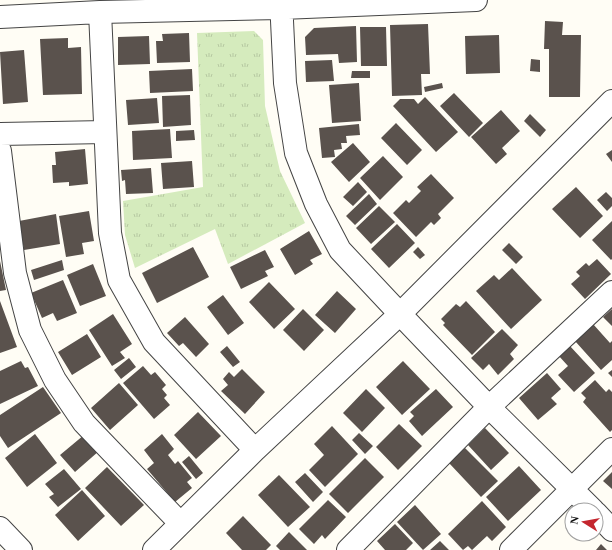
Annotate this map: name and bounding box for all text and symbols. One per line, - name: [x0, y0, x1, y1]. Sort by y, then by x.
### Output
- north arrow: [564, 502, 604, 542]
- text: N: [568, 515, 581, 525]

